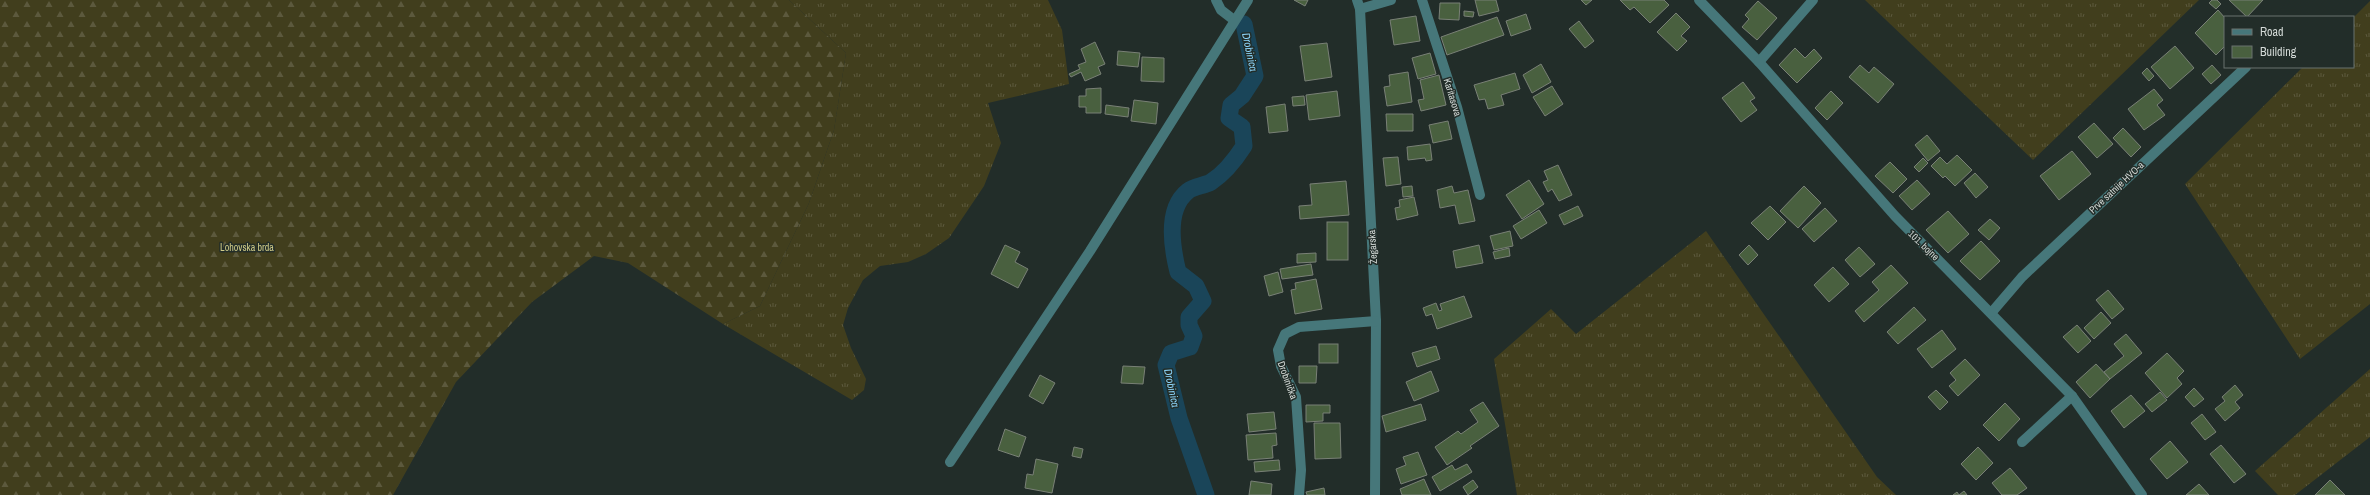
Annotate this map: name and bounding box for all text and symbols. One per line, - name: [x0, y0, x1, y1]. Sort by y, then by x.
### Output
- legend: [2224, 16, 2354, 68]
- text: Road: [2260, 24, 2284, 40]
- water label: Drobinica: [1239, 31, 1261, 73]
- text: Building: [2260, 44, 2297, 60]
- street label: Karitasova: [1441, 77, 1465, 118]
- street label: Prve satnije HVO-a: [2086, 158, 2147, 216]
- street label: 101. bojne: [1905, 227, 1942, 264]
- street label: Žegarska: [1365, 229, 1380, 264]
- park label: Lohovska brda: [220, 241, 274, 254]
- street label: Drobinička: [1275, 359, 1301, 401]
- water label: Drobinica: [1161, 367, 1183, 409]

